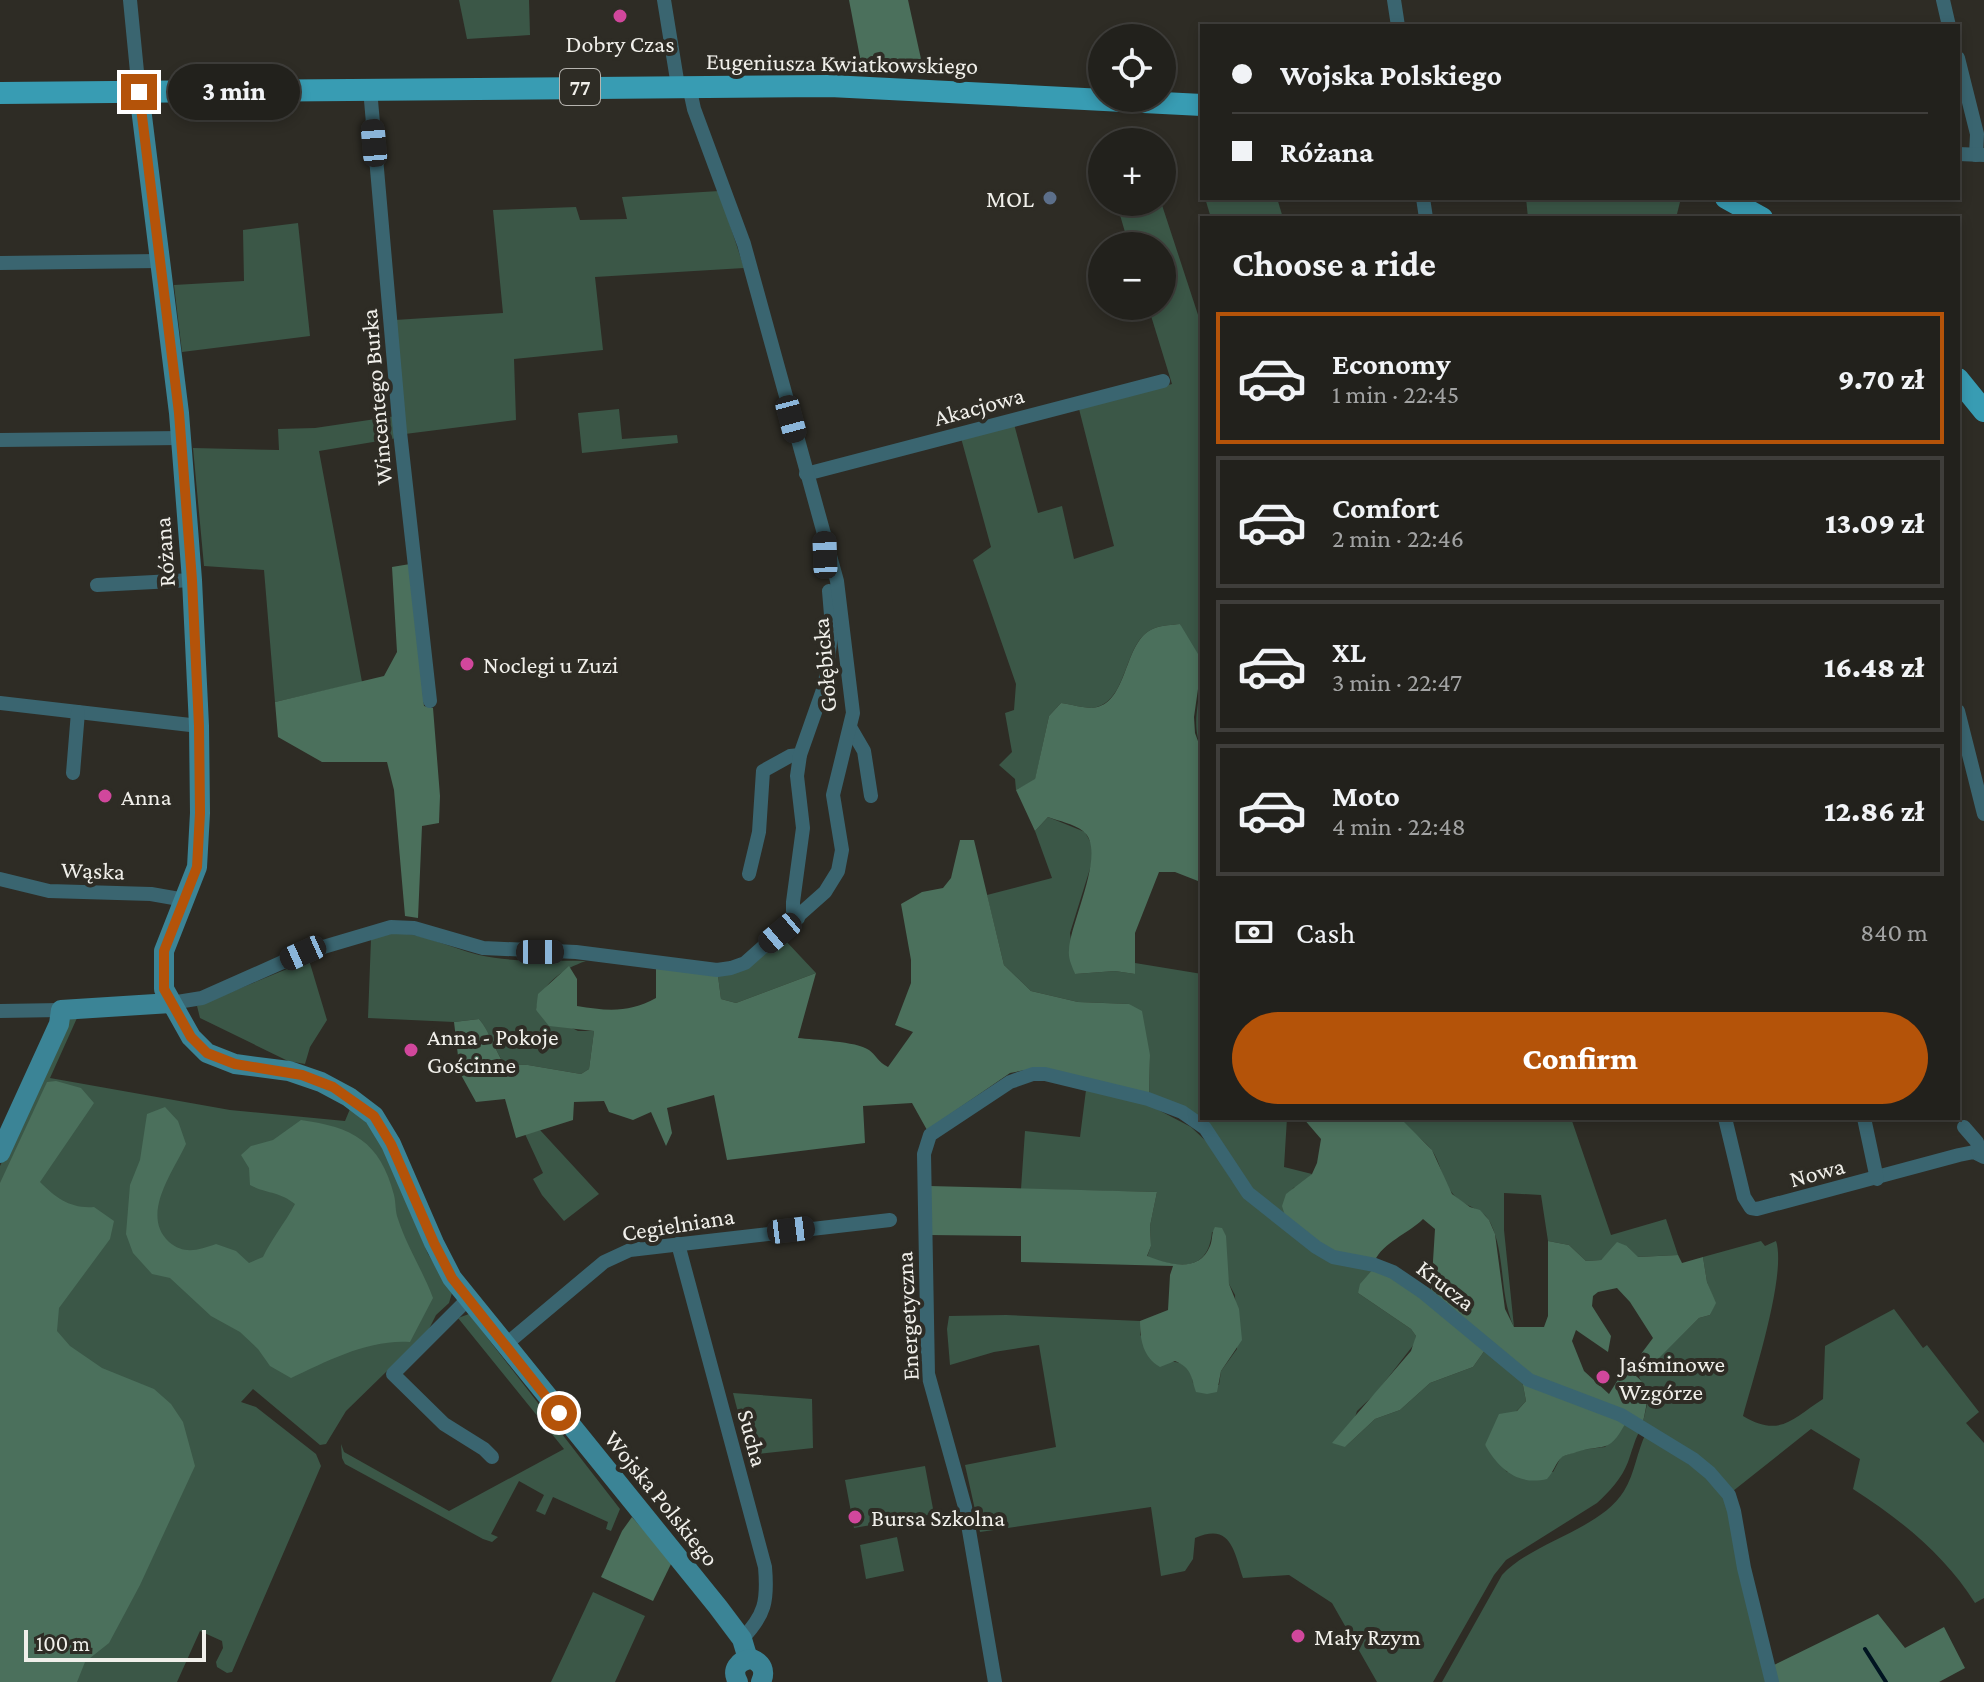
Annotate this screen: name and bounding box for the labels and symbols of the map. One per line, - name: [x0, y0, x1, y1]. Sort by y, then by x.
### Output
- marker: Dobry Czas: [611, 7, 629, 25]
- place label: Dobry Czas: [565, 30, 675, 57]
- street label: Eugeniusza Kwiatkowskiego: [706, 47, 978, 79]
- callout: 3 min: [167, 64, 299, 120]
- road number: 77: [560, 69, 600, 105]
- route end: [121, 74, 157, 110]
- car: [360, 118, 388, 168]
- place label: MOL: [986, 185, 1034, 212]
- marker: MOL: [1041, 189, 1059, 207]
- street label: Wincentego Burka: [355, 308, 397, 486]
- street label: Akacjowa: [931, 381, 1027, 431]
- car: [773, 393, 809, 445]
- street label: Różana: [148, 516, 180, 588]
- car: [812, 531, 838, 579]
- street label: Gołębicka: [806, 617, 842, 713]
- place label: Noclegi u Zuzi: [483, 651, 618, 678]
- marker: Noclegi u Zuzi: [458, 655, 476, 673]
- place label: Anna: [121, 783, 172, 810]
- marker: Anna: [96, 787, 114, 805]
- street label: Wąska: [61, 855, 125, 885]
- car: [754, 908, 806, 958]
- car: [276, 932, 330, 974]
- car: [516, 940, 564, 964]
- place label: Anna - Pokoje Gościnne: [427, 1023, 558, 1078]
- marker: Anna - Pokoje Gościnne: [402, 1041, 420, 1059]
- street label: Nowa: [1786, 1152, 1848, 1192]
- street label: Cegielniana: [620, 1202, 736, 1246]
- car: [766, 1215, 816, 1245]
- street label: Energetyczna: [890, 1251, 924, 1381]
- street label: Krucza: [1412, 1254, 1480, 1316]
- place label: Jaśminowe Wzgórze: [1617, 1350, 1725, 1405]
- marker: Jaśminowe Wzgórze: [1594, 1368, 1612, 1386]
- route start: [541, 1395, 577, 1431]
- street label: Sucha: [732, 1407, 774, 1469]
- street label: Wojska Polskiego: [599, 1425, 725, 1571]
- place label: Bursa Szkolna: [871, 1504, 1005, 1531]
- marker: Bursa Szkolna: [846, 1508, 864, 1526]
- place label: Mały Rzym: [1314, 1623, 1421, 1650]
- scale bar: [24, 1626, 206, 1662]
- marker: Mały Rzym: [1289, 1627, 1307, 1645]

